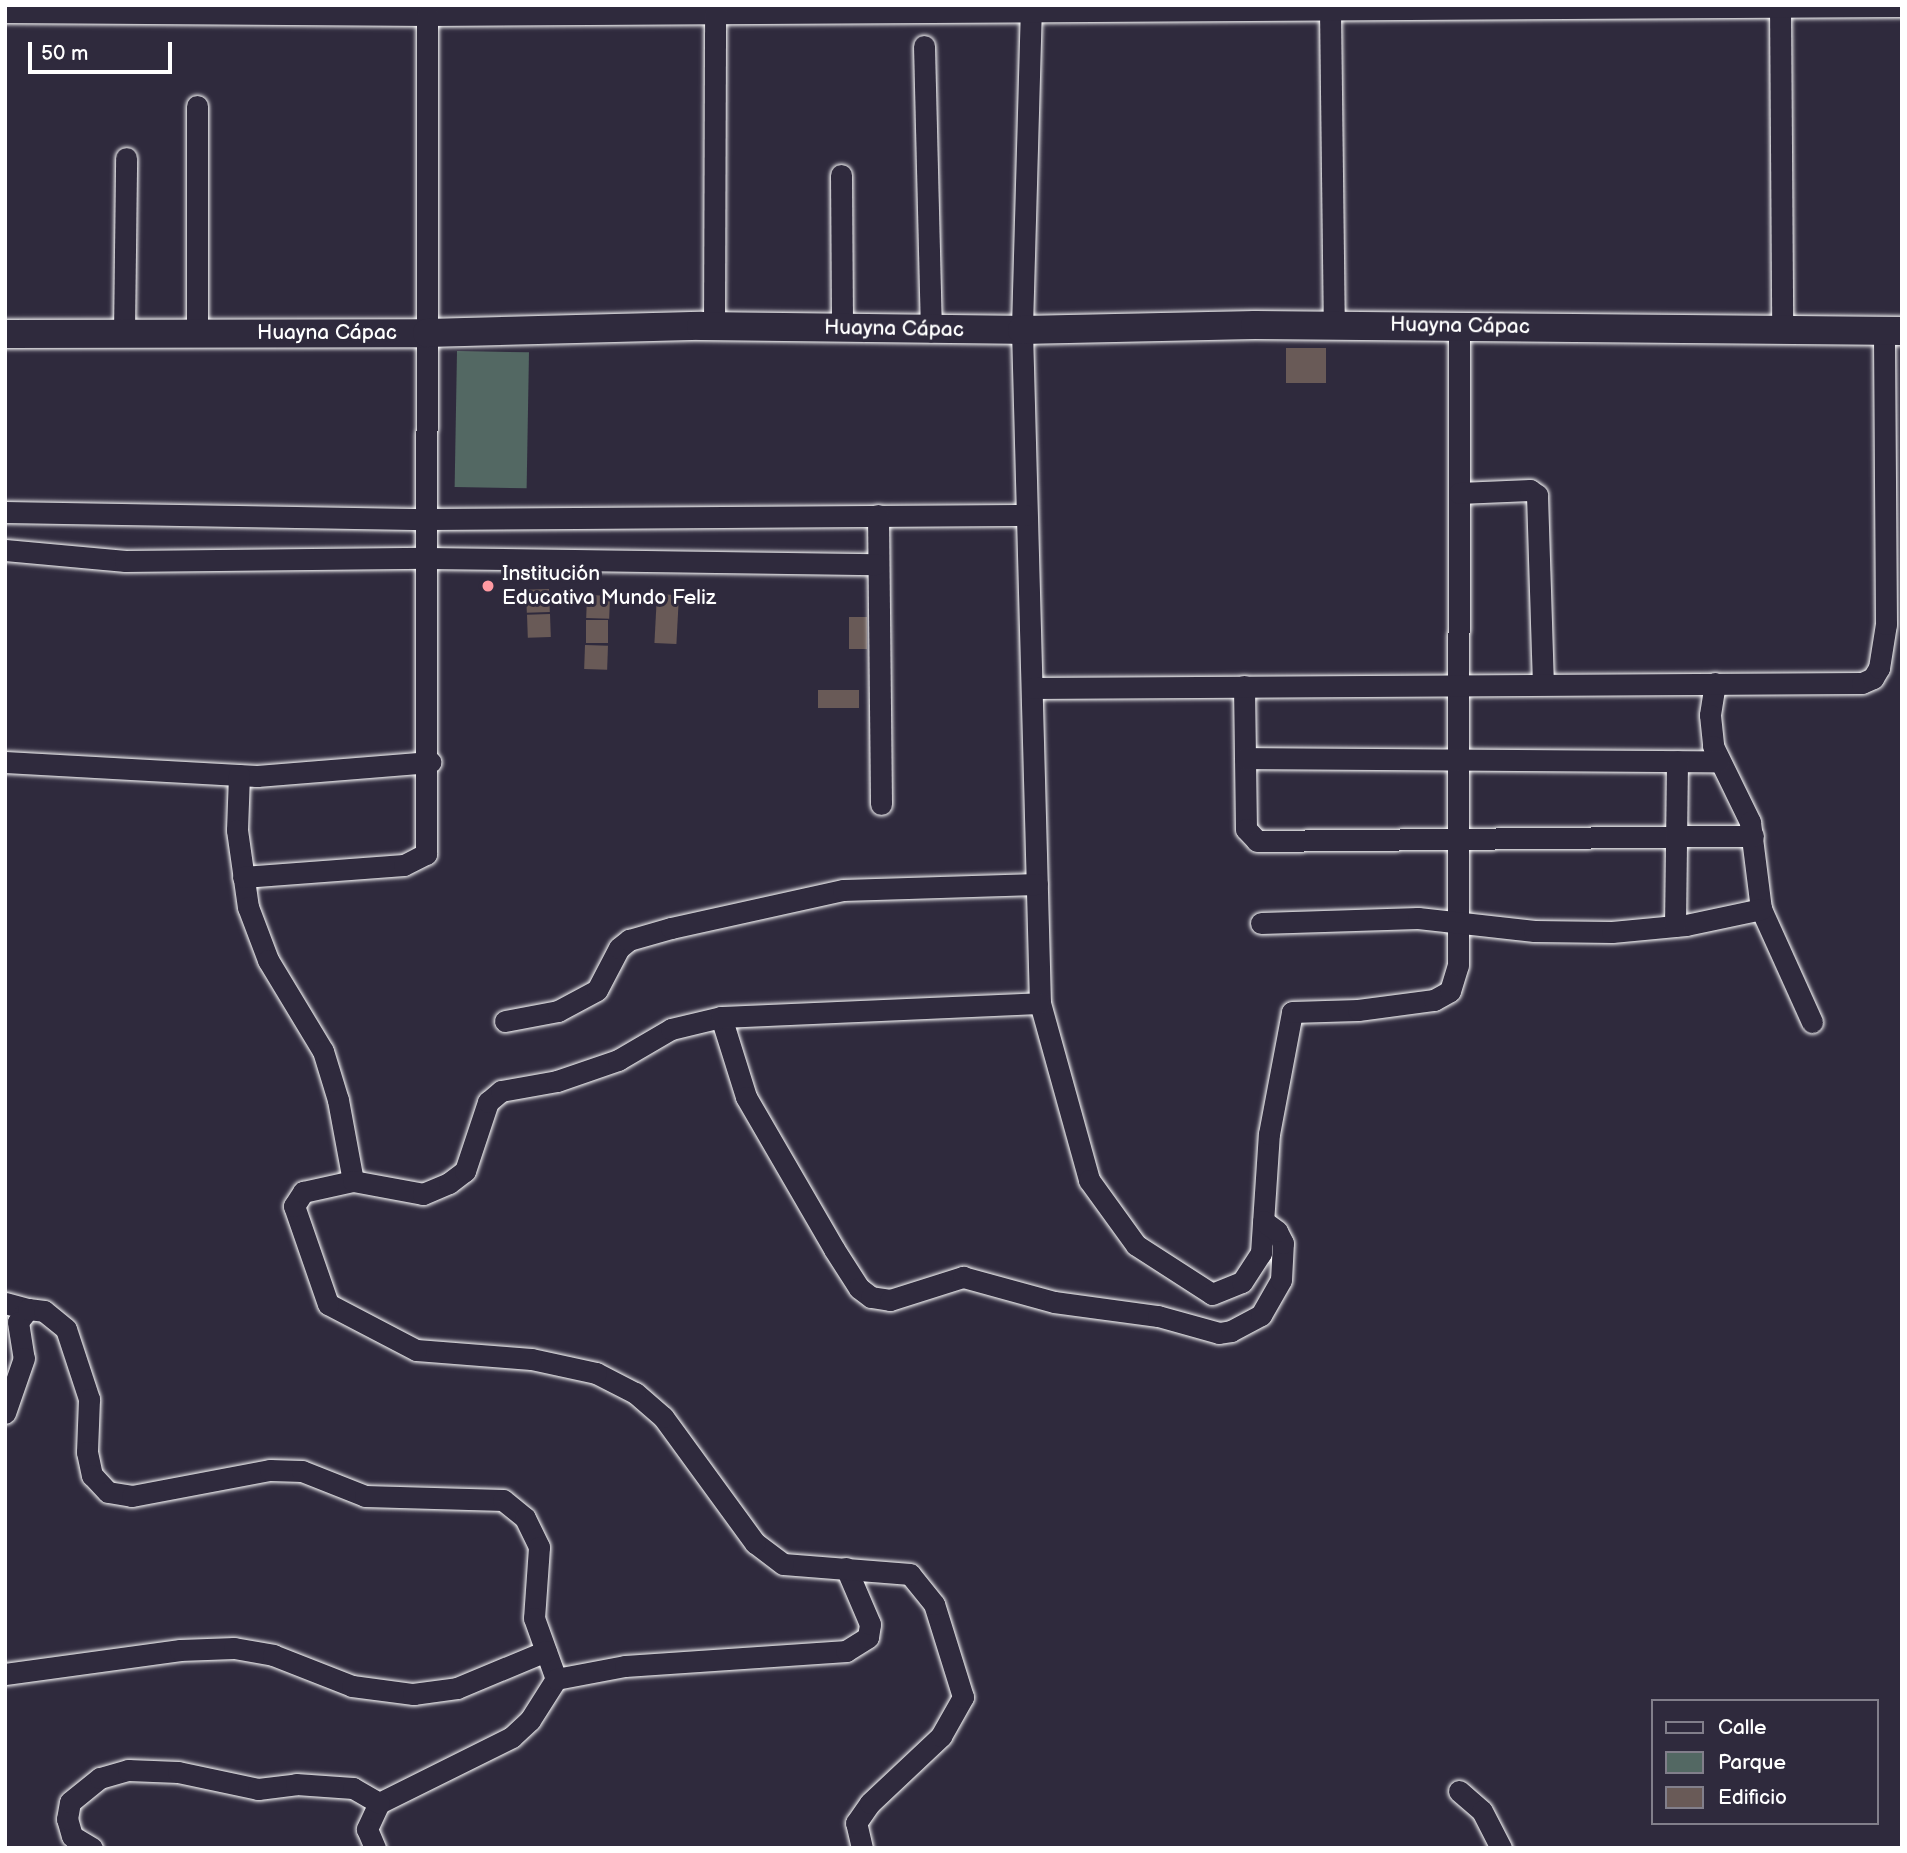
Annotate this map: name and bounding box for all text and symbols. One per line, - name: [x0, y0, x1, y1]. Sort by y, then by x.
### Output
- scale bar: [32, 28, 175, 72]
- text: 50 m: [41, 41, 88, 66]
- street label: Huayna Cápac: [1390, 312, 1530, 340]
- street label: Huayna Cápac: [824, 315, 964, 343]
- street label: Huayna Cápac: [257, 320, 397, 346]
- place label: Institución Educativa Mundo Feliz: [502, 561, 716, 611]
- marker: Institución Educativa Mundo Feliz: [480, 578, 496, 594]
- legend: [1652, 1699, 1879, 1825]
- text: Calle: [1718, 1715, 1767, 1740]
- text: Parque: [1718, 1750, 1786, 1775]
- text: Edificio: [1718, 1785, 1787, 1810]

